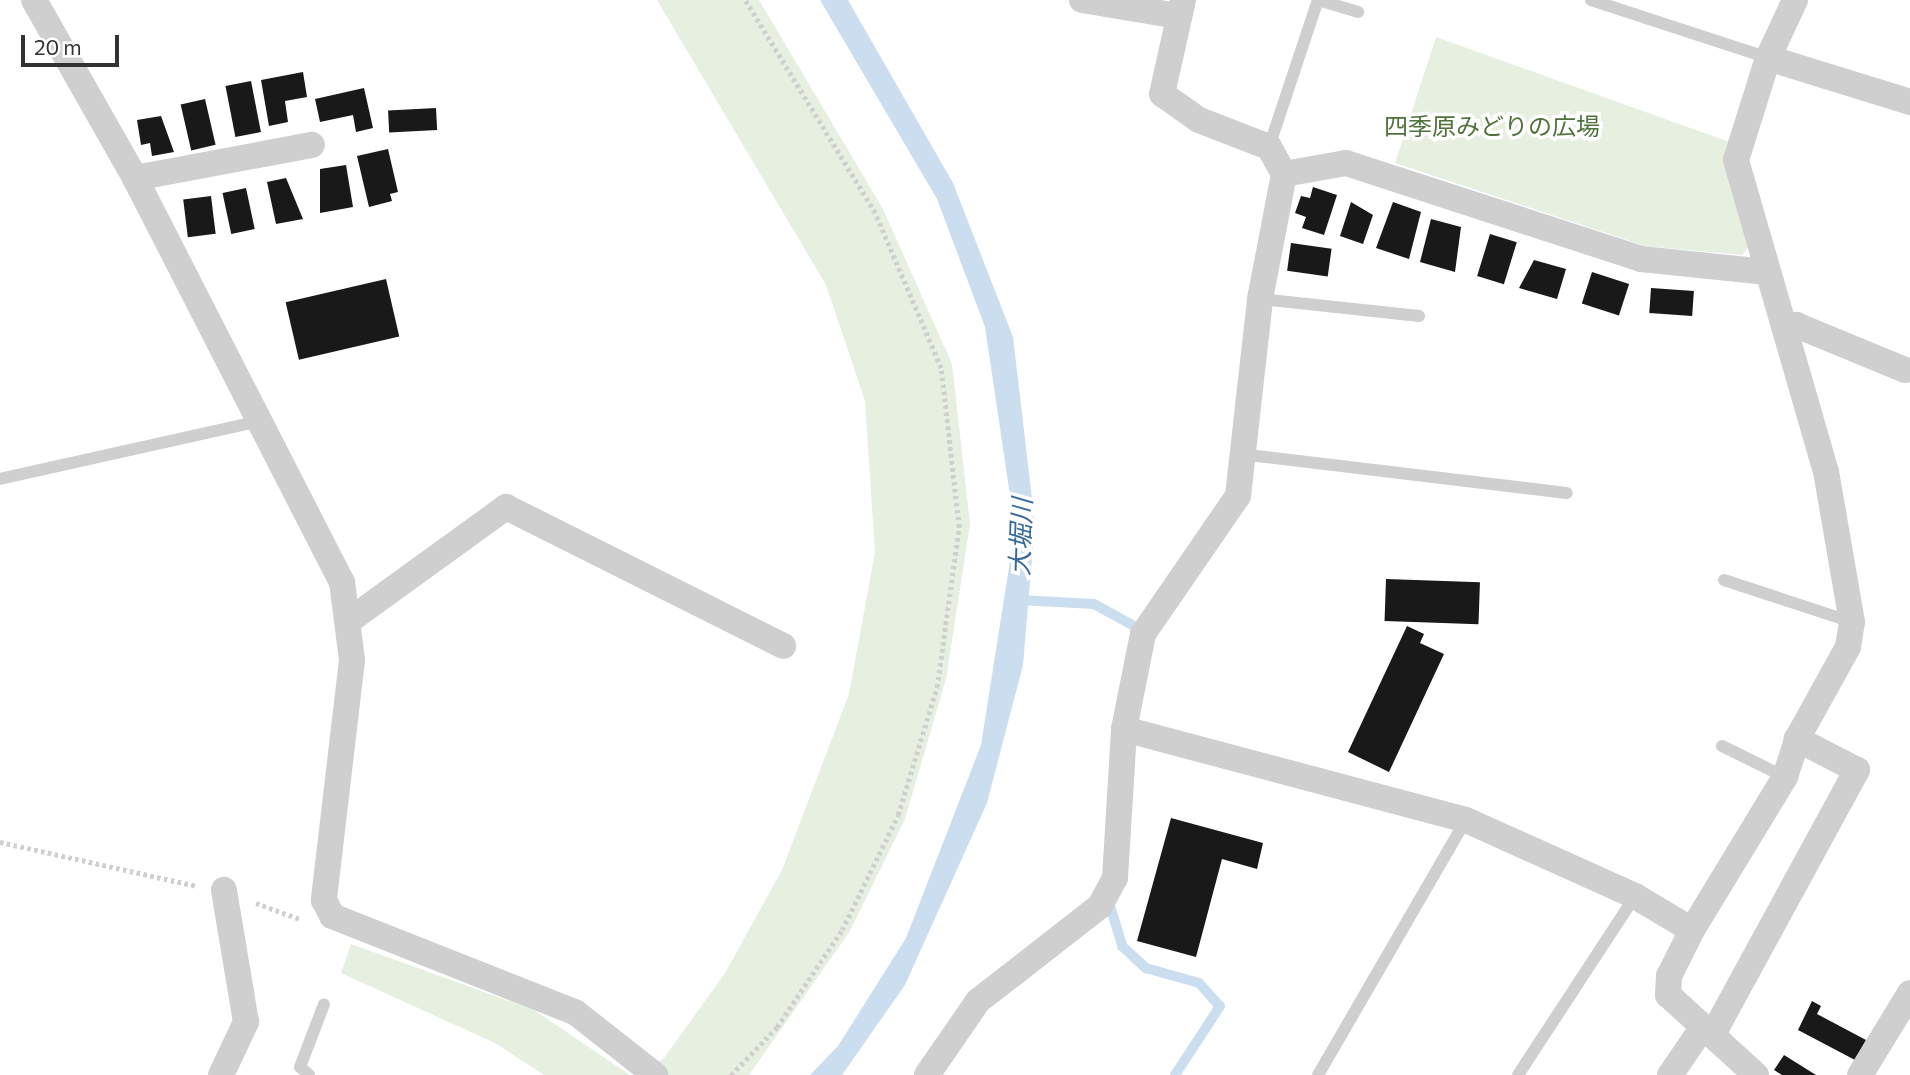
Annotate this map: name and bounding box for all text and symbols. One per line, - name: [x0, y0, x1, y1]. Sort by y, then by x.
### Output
- scale bar: [24, 21, 122, 65]
- text: 20 m: [34, 34, 82, 59]
- park label: 四季原みどりの広場: [1384, 112, 1600, 140]
- water label: 大堀川: [1003, 497, 1037, 577]

